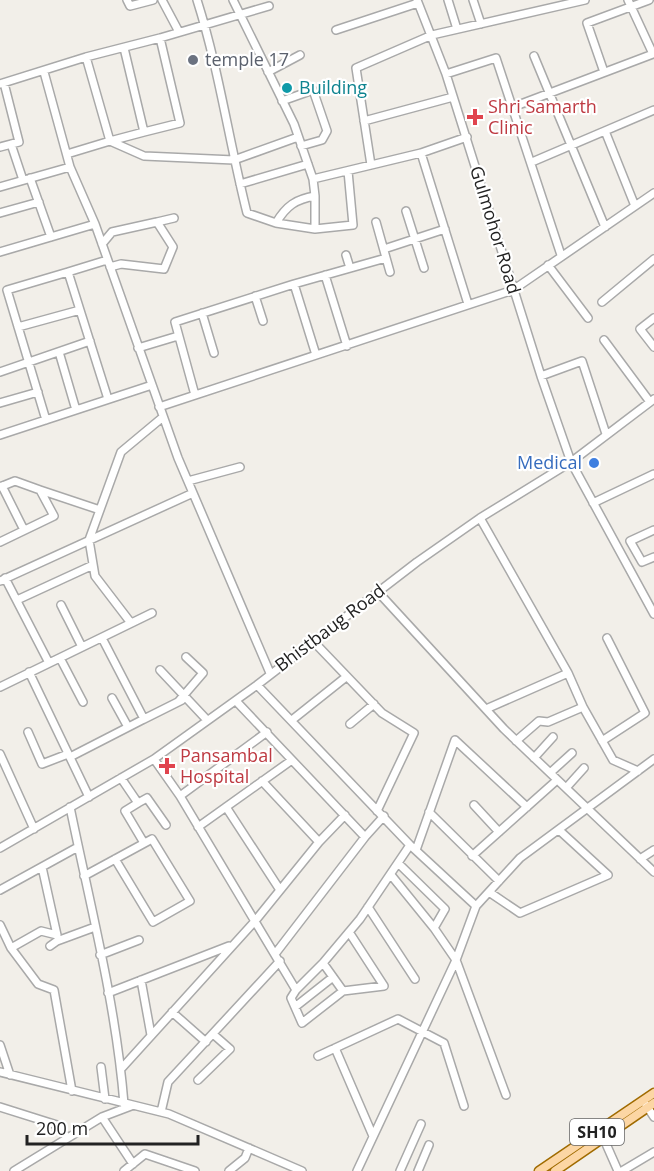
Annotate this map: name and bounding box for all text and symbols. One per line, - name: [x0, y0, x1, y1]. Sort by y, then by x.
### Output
- place label: temple 17: [205, 47, 289, 71]
- marker: temple 17: [186, 53, 200, 67]
- place label: Building: [299, 75, 367, 99]
- marker: Building: [280, 81, 294, 95]
- place label: Shri Samarth Clinic: [488, 94, 597, 139]
- marker: Shri Samarth Clinic: [466, 108, 484, 126]
- street label: Gulmohor Road: [465, 163, 527, 297]
- place label: Medical: [517, 450, 582, 474]
- marker: Medical: [587, 456, 601, 470]
- street label: Bhistbaug Road: [270, 578, 389, 676]
- place label: Pansambal Hospital: [180, 743, 273, 788]
- marker: Pansambal Hospital: [158, 757, 176, 775]
- scale bar: [27, 1108, 198, 1146]
- text: 200 m: [36, 1116, 88, 1140]
- road number: SH10: [570, 1119, 624, 1145]

